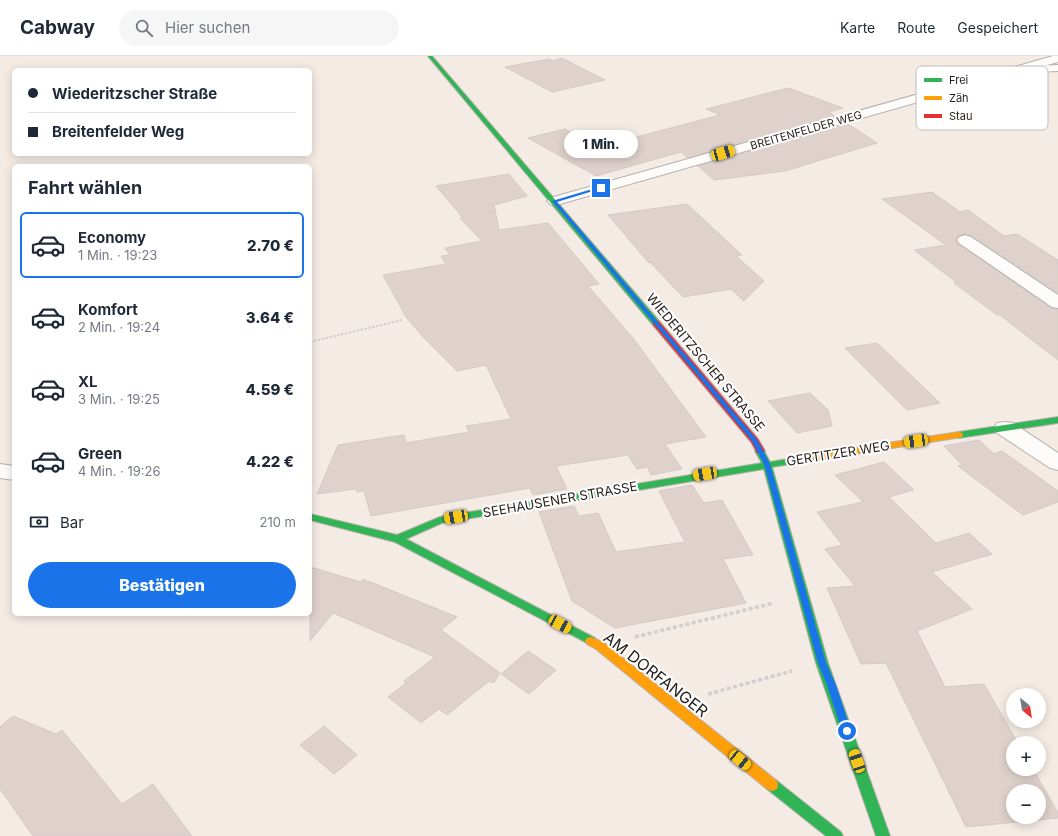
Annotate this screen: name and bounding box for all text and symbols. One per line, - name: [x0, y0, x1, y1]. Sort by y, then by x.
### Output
- search box: [119, 10, 399, 46]
- text: Cabway: [20, 16, 95, 39]
- icon: search: [133, 17, 155, 39]
- text: Hier suchen: [165, 18, 250, 37]
- text: Karte: [840, 19, 875, 36]
- text: Route: [897, 19, 935, 36]
- text: Gespeichert: [957, 19, 1038, 36]
- legend: [916, 66, 1048, 130]
- text: Frei: [949, 73, 968, 87]
- text: Wiederitzscher Straße: [52, 84, 217, 103]
- text: Zäh: [949, 91, 969, 105]
- street label: BREITENFELDER WEG: [749, 107, 863, 153]
- text: Stau: [949, 109, 972, 123]
- text: Breitenfelder Weg: [52, 122, 184, 141]
- callout: 1 Min.: [564, 130, 638, 158]
- text: 1 Min.: [582, 136, 620, 152]
- car: [710, 144, 736, 162]
- text: Fahrt wählen: [28, 177, 142, 198]
- route end: [592, 179, 610, 197]
- icon: car: [30, 227, 66, 263]
- text: Economy: [78, 228, 146, 247]
- text: 2.70 €: [247, 236, 294, 255]
- text: 1 Min. · 19:23: [78, 247, 157, 263]
- street label: WIEDERITZSCHER STRASSE: [643, 290, 769, 434]
- icon: car: [30, 299, 66, 335]
- text: Komfort: [78, 300, 138, 319]
- text: 3.64 €: [246, 308, 294, 327]
- text: 2 Min. · 19:24: [78, 319, 160, 335]
- icon: car: [30, 371, 66, 407]
- text: XL: [78, 372, 98, 391]
- text: 4.59 €: [246, 380, 294, 399]
- text: 3 Min. · 19:25: [78, 391, 160, 407]
- car: [903, 433, 929, 449]
- street label: GERTITZER WEG: [785, 437, 891, 469]
- icon: car: [30, 443, 66, 479]
- text: Green: [78, 444, 122, 463]
- text: 4.22 €: [246, 452, 294, 471]
- text: 4 Min. · 19:26: [78, 463, 161, 479]
- car: [692, 466, 718, 482]
- street label: SEEHAUSENER STRASSE: [482, 478, 638, 520]
- car: [443, 509, 469, 525]
- icon: cash: [28, 511, 50, 533]
- text: Bar: [60, 513, 84, 532]
- text: 210 m: [260, 514, 296, 530]
- button: Bestätigen: [28, 562, 296, 608]
- car: [547, 613, 573, 635]
- street label: AM DORFANGER: [600, 627, 712, 721]
- north arrow: [1006, 688, 1046, 728]
- map controls: [1006, 688, 1046, 824]
- route start: [838, 722, 856, 740]
- button: +: [1006, 736, 1046, 776]
- car: [727, 748, 753, 772]
- car: [847, 748, 867, 774]
- button: −: [1006, 784, 1046, 824]

